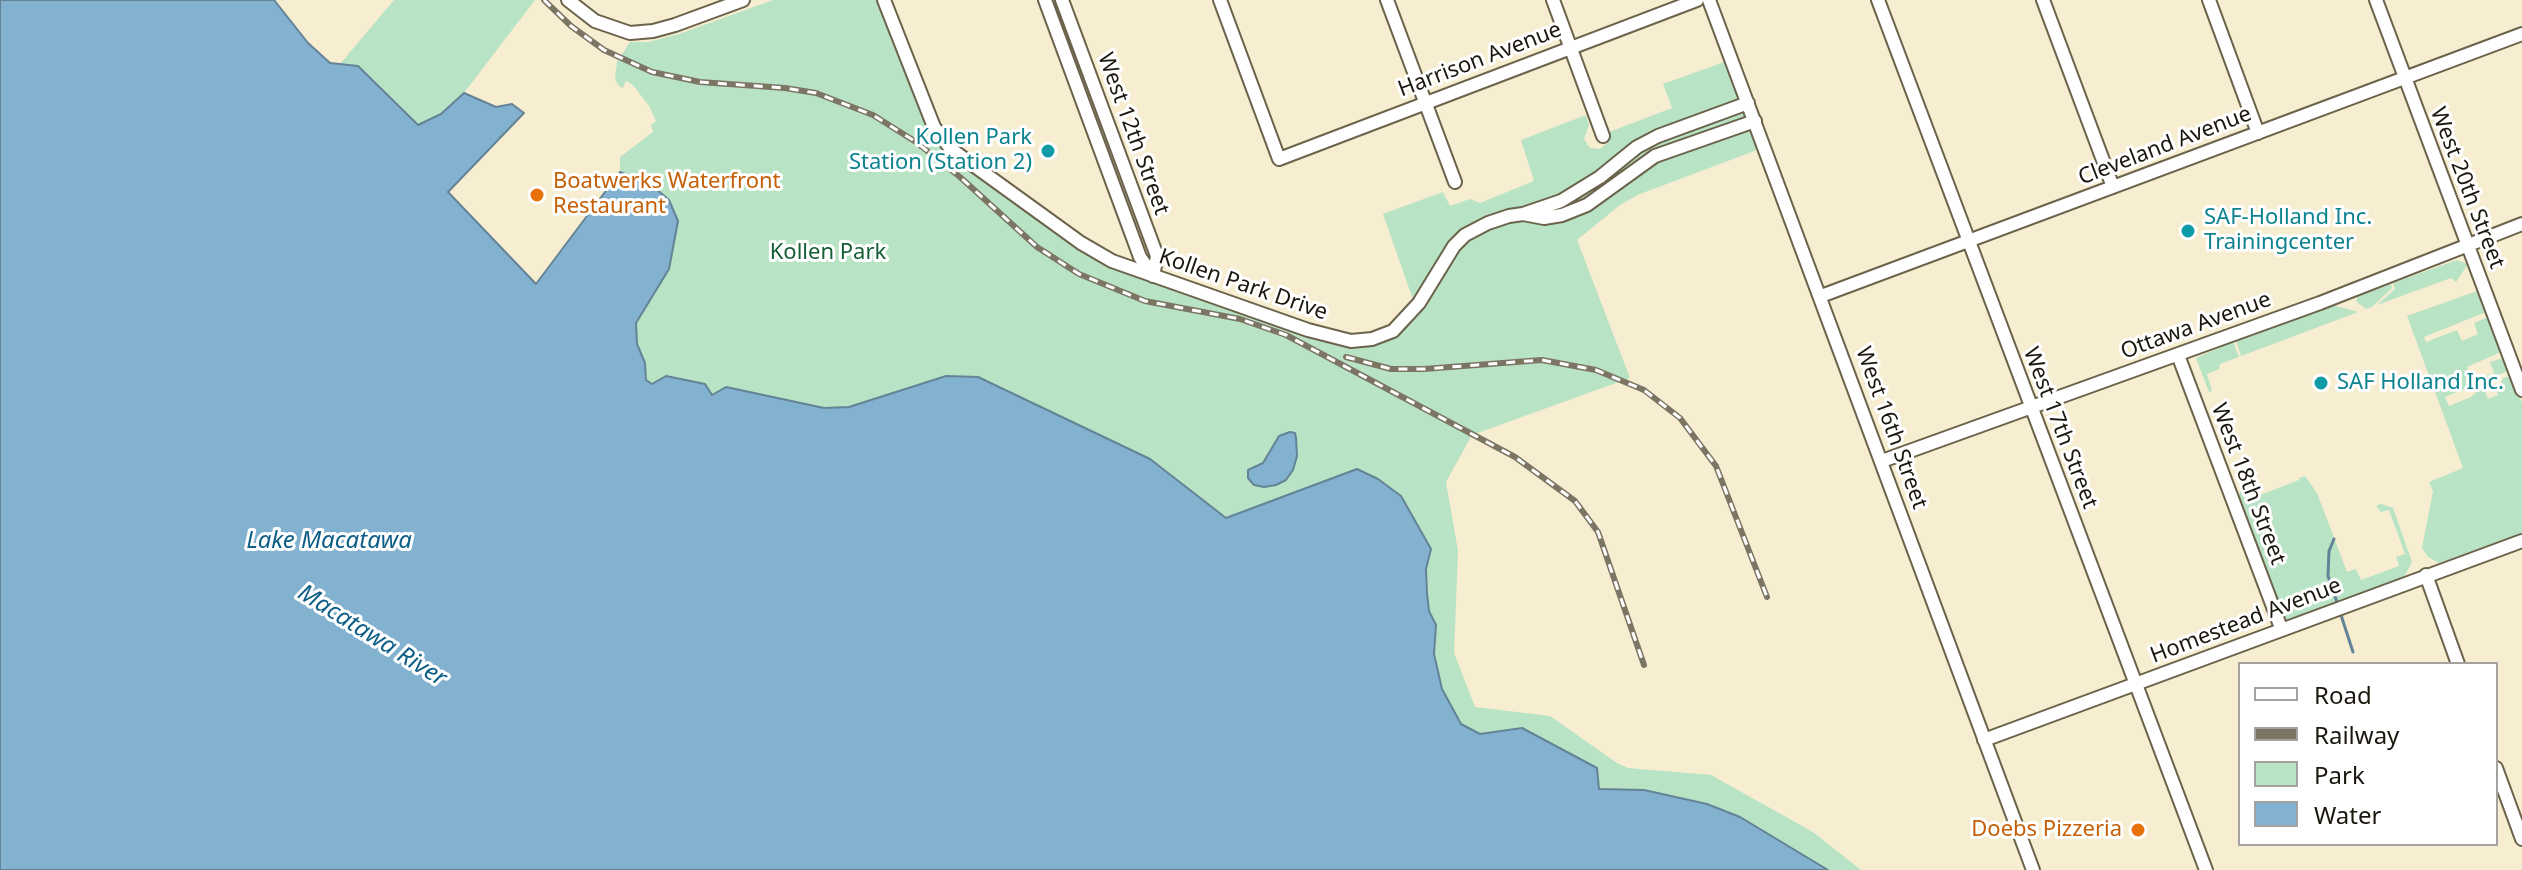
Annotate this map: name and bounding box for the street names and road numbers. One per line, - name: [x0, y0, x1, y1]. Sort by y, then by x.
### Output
- street label: Harrison Avenue: [1395, 17, 1565, 103]
- street label: West 12th Street: [1091, 49, 1175, 219]
- street label: Cleveland Avenue: [2075, 101, 2255, 191]
- street label: West 20th Street: [2424, 104, 2510, 272]
- street label: Kollen Park Drive: [1155, 244, 1331, 326]
- street label: Ottawa Avenue: [2117, 287, 2275, 365]
- street label: West 16th Street: [1849, 343, 1933, 513]
- street label: West 17th Street: [2017, 344, 2103, 512]
- street label: West 18th Street: [2205, 400, 2291, 568]
- street label: Homestead Avenue: [2147, 572, 2345, 670]

